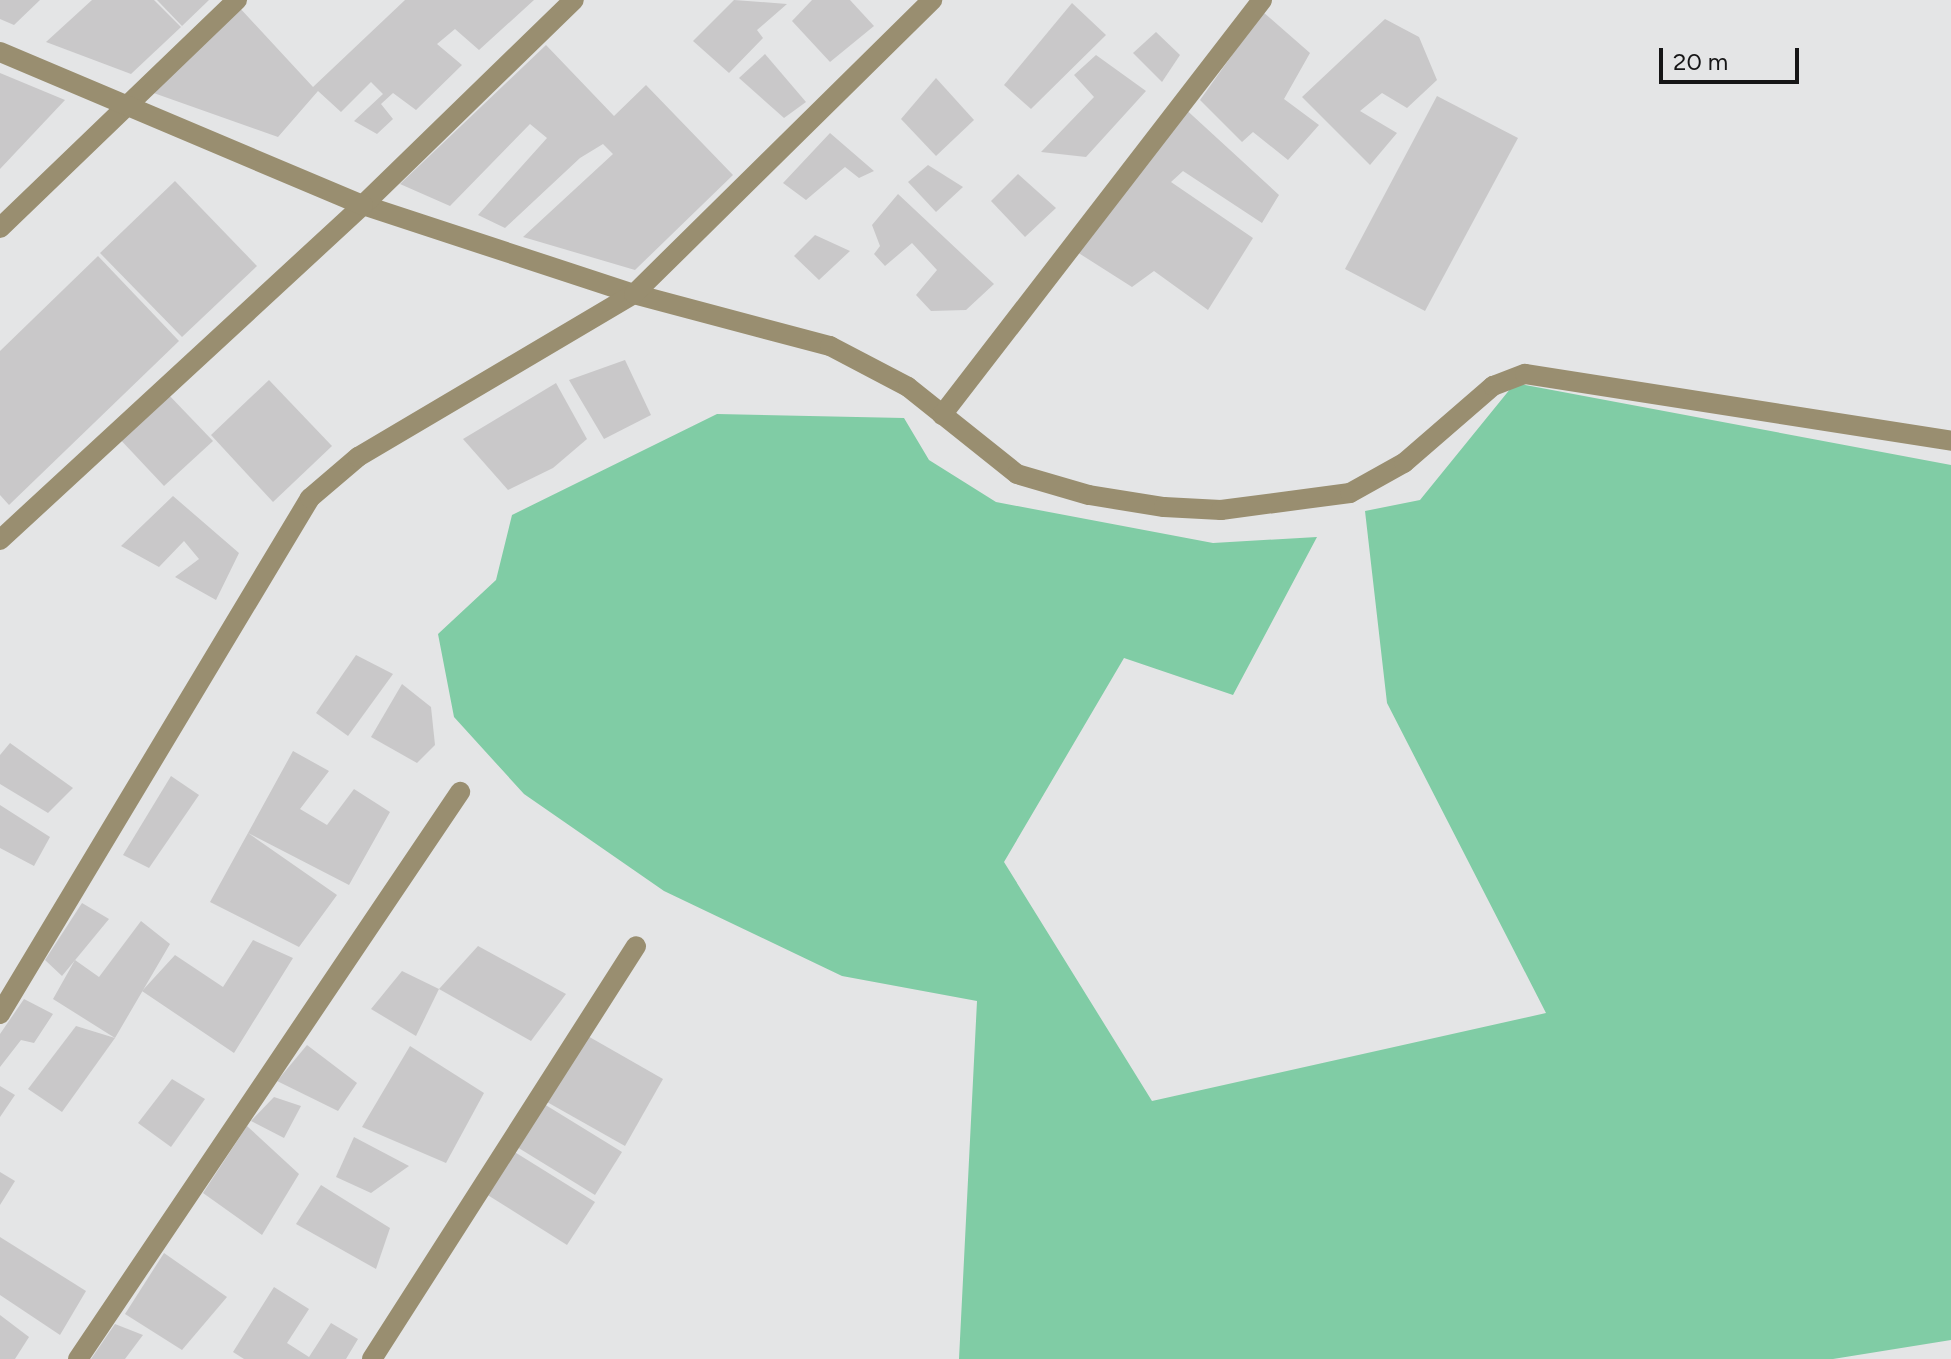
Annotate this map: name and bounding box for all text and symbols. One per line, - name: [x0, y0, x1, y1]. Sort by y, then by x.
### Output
- scale bar: [1663, 32, 1803, 82]
- text: 20 m: [1673, 47, 1728, 76]

